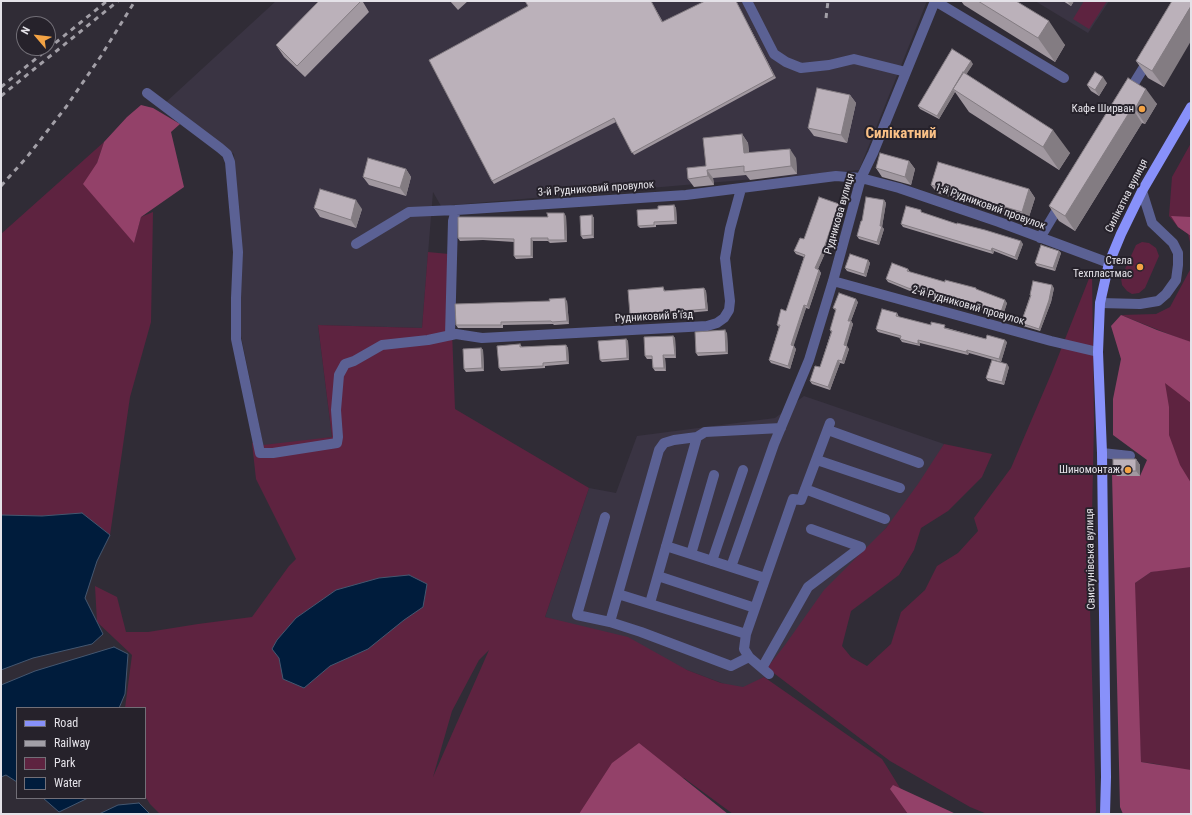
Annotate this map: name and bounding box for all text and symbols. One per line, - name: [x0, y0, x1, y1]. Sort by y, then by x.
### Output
- north arrow: [16, 16, 56, 56]
- text: N: [19, 25, 33, 37]
- place label: Кафе Ширван: [1072, 102, 1134, 116]
- marker: Кафе Ширван: [1137, 104, 1147, 114]
- district label: Силікатний: [865, 125, 937, 143]
- street label: Силікатна вулиця: [1103, 157, 1151, 235]
- street label: Рудникова вулиця: [822, 172, 858, 256]
- street label: 3-й Рудниковий провулок: [537, 178, 655, 200]
- street label: 1-й Рудниковий провулок: [933, 181, 1047, 233]
- place label: Стела Техпластмас: [1073, 254, 1132, 280]
- marker: Стела Техпластмас: [1135, 262, 1145, 272]
- street label: 2-й Рудниковий провулок: [910, 284, 1026, 328]
- street label: Рудниковий в’їзд: [614, 308, 694, 326]
- place label: Шиномонтаж: [1059, 463, 1120, 477]
- marker: Шиномонтаж: [1123, 465, 1133, 475]
- street label: Свистунівська вулиця: [1084, 508, 1098, 610]
- legend: [16, 707, 146, 799]
- text: Road: [54, 716, 78, 730]
- text: Railway: [54, 736, 90, 750]
- text: Park: [54, 756, 75, 770]
- text: Water: [54, 776, 82, 790]

